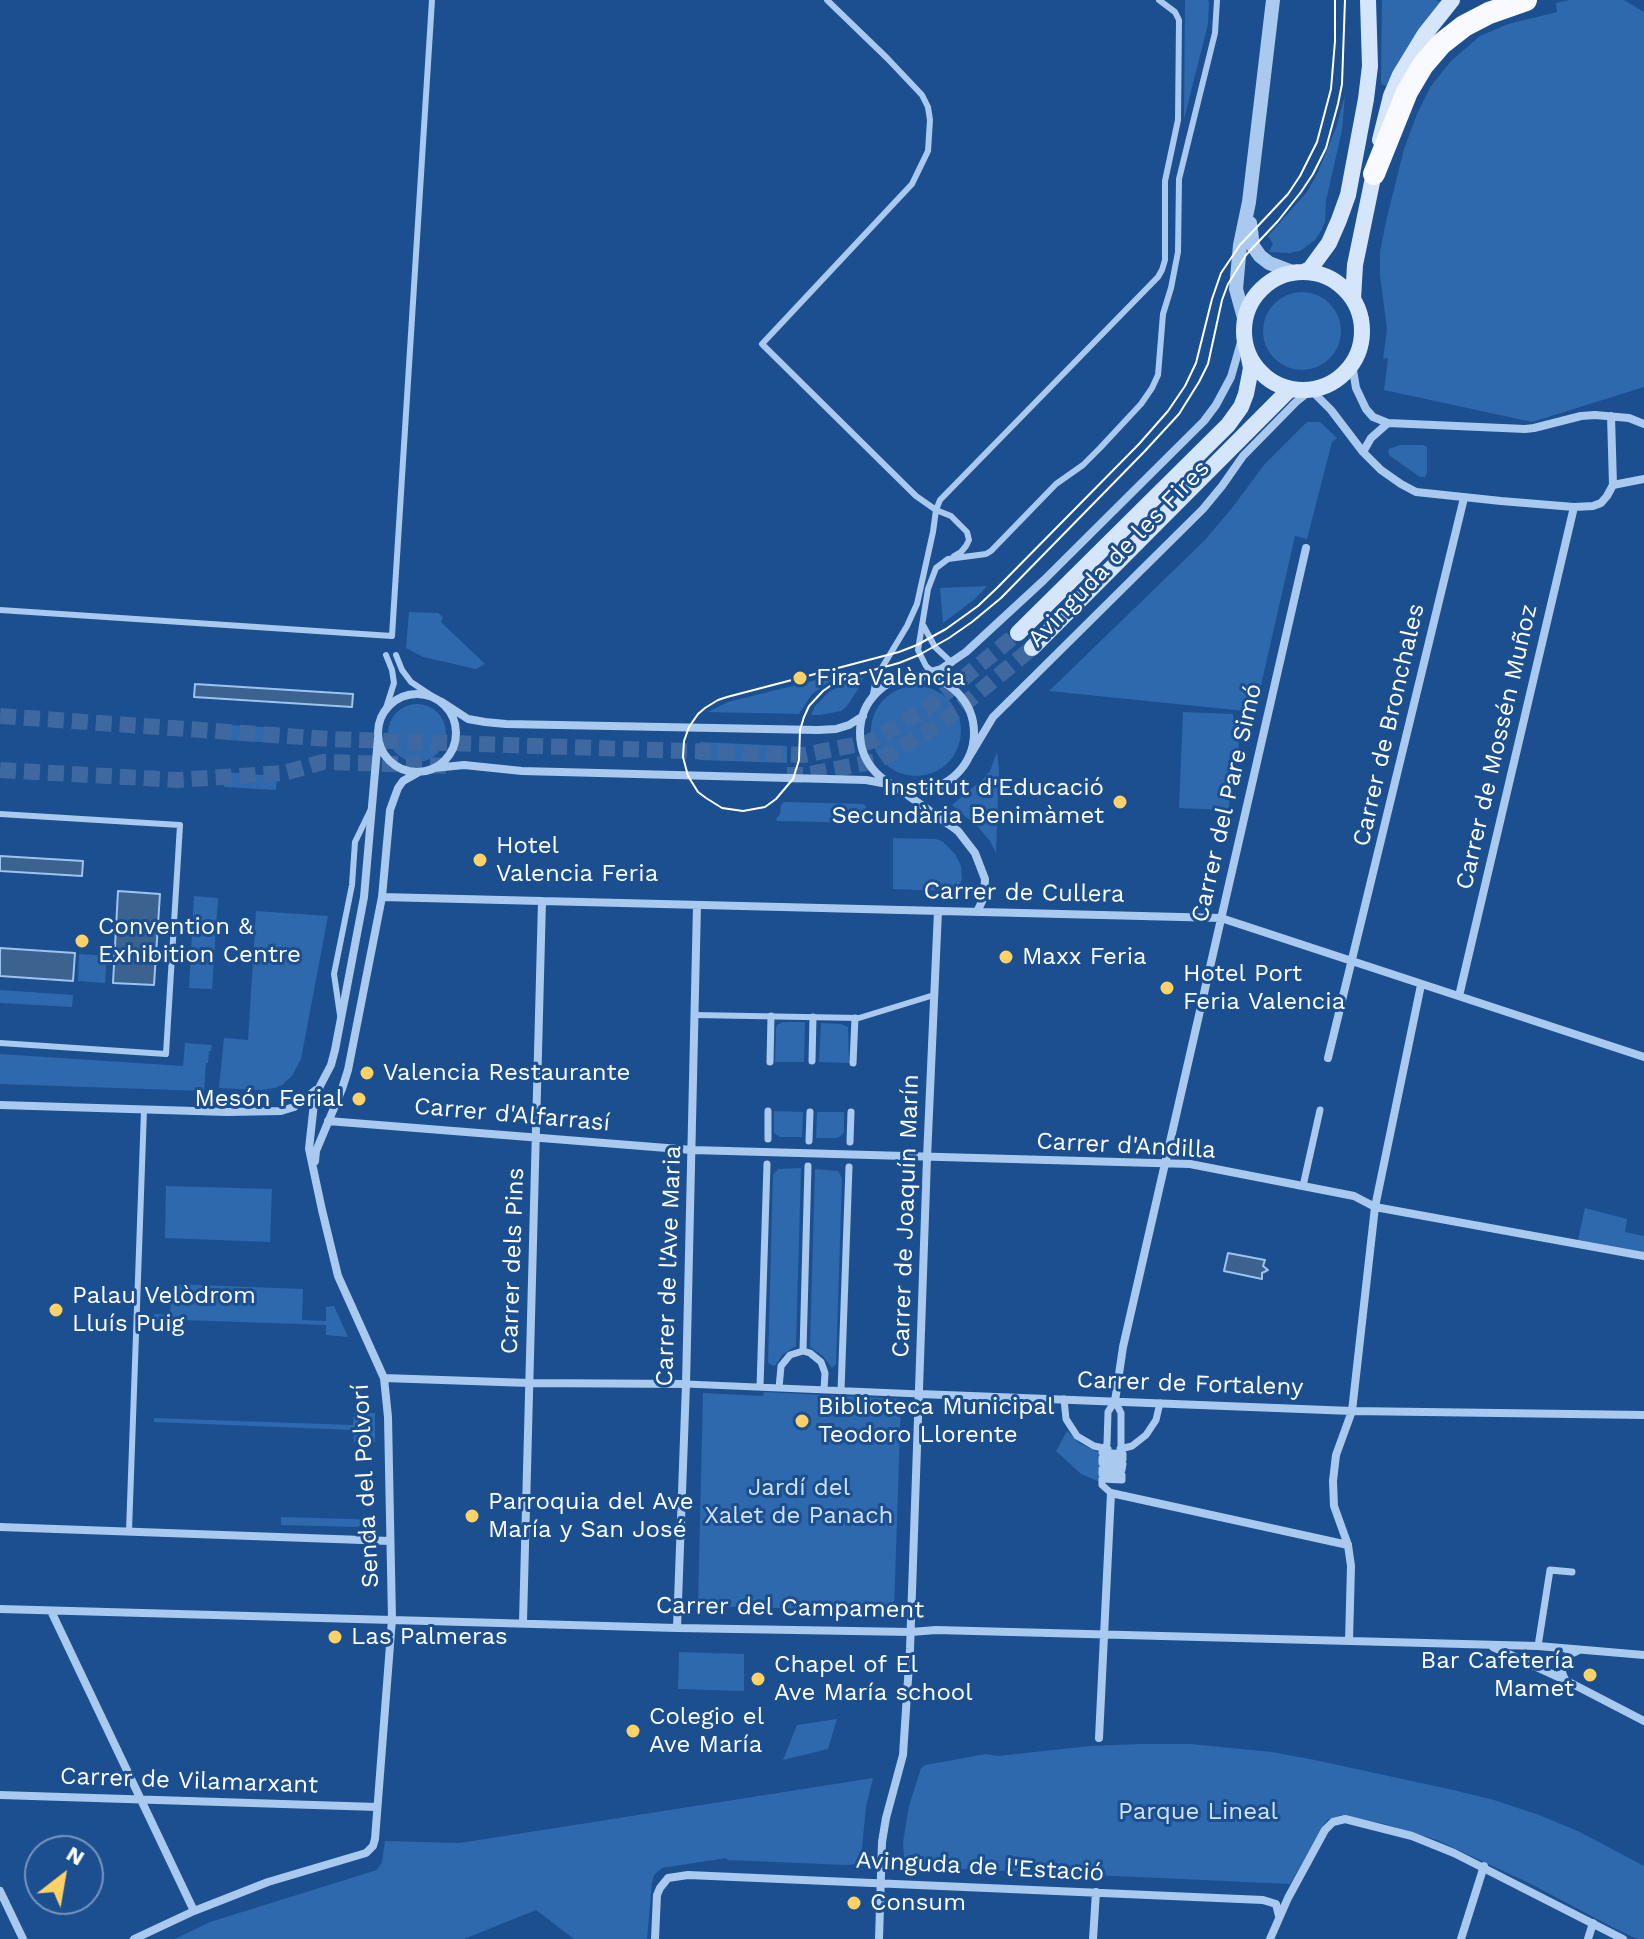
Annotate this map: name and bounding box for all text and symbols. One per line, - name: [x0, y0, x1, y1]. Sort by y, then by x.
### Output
- street label: Avinguda de les Fires: [1022, 454, 1216, 654]
- street label: Carrer de Bronchales: [1347, 601, 1431, 849]
- street label: Carrer de Mossén Muñoz: [1450, 601, 1544, 893]
- place label: Fira València: [816, 664, 965, 692]
- marker: Fira València: [791, 669, 809, 687]
- street label: Carrer del Pare Simó: [1186, 681, 1268, 925]
- place label: Institut d'Educació Secundària Benimàmet: [831, 774, 1104, 830]
- marker: Institut d'Educació Secundària Benimàmet: [1111, 793, 1129, 811]
- place label: Hotel Valencia Feria: [496, 832, 658, 888]
- marker: Hotel Valencia Feria: [471, 851, 489, 869]
- street label: Carrer de Cullera: [923, 877, 1125, 909]
- place label: Convention & Exhibition Centre: [98, 913, 301, 969]
- marker: Convention & Exhibition Centre: [73, 932, 91, 950]
- place label: Maxx Feria: [1022, 943, 1147, 971]
- marker: Maxx Feria: [997, 948, 1015, 966]
- place label: Hotel Port Feria Valencia: [1183, 960, 1345, 1016]
- marker: Hotel Port Feria Valencia: [1158, 979, 1176, 997]
- place label: Valencia Restaurante: [383, 1059, 630, 1087]
- marker: Valencia Restaurante: [358, 1064, 376, 1082]
- street label: Carrer de Joaquín Marín: [887, 1074, 925, 1358]
- place label: Mesón Ferial: [194, 1085, 343, 1113]
- marker: Mesón Ferial: [350, 1090, 368, 1108]
- street label: Carrer d'Alfarrasí: [413, 1092, 611, 1138]
- street label: Carrer d'Andilla: [1036, 1127, 1216, 1165]
- street label: Carrer de l'Ave Maria: [650, 1145, 688, 1387]
- street label: Carrer dels Pins: [495, 1167, 531, 1355]
- place label: Palau Velòdrom Lluís Puig: [72, 1282, 256, 1338]
- marker: Palau Velòdrom Lluís Puig: [47, 1301, 65, 1319]
- street label: Carrer de Fortaleny: [1076, 1366, 1304, 1402]
- street label: Senda del Polvorí: [346, 1383, 386, 1589]
- place label: Biblioteca Municipal Teodoro Llorente: [818, 1393, 1054, 1449]
- marker: Biblioteca Municipal Teodoro Llorente: [793, 1412, 811, 1430]
- park label: Jardí del Xalet de Panach: [705, 1474, 893, 1530]
- place label: Parroquia del Ave María y San José: [488, 1488, 694, 1544]
- marker: Parroquia del Ave María y San José: [463, 1507, 481, 1525]
- street label: Carrer del Campament: [656, 1591, 924, 1625]
- place label: Las Palmeras: [351, 1623, 508, 1651]
- marker: Las Palmeras: [326, 1628, 344, 1646]
- place label: Bar Cafetería Mamet: [1421, 1647, 1574, 1703]
- place label: Chapel of El Ave María school: [774, 1651, 973, 1707]
- marker: Bar Cafetería Mamet: [1581, 1666, 1599, 1684]
- marker: Chapel of El Ave María school: [749, 1670, 767, 1688]
- place label: Colegio el Ave María: [649, 1703, 764, 1759]
- marker: Colegio el Ave María: [624, 1722, 642, 1740]
- street label: Carrer de Vilamarxant: [60, 1762, 318, 1800]
- park label: Parque Lineal: [1118, 1798, 1278, 1826]
- north arrow: [24, 1835, 104, 1915]
- text: N: [62, 1841, 89, 1871]
- street label: Avinguda de l'Estació: [855, 1846, 1105, 1888]
- place label: Consum: [870, 1889, 966, 1917]
- marker: Consum: [845, 1894, 863, 1912]

